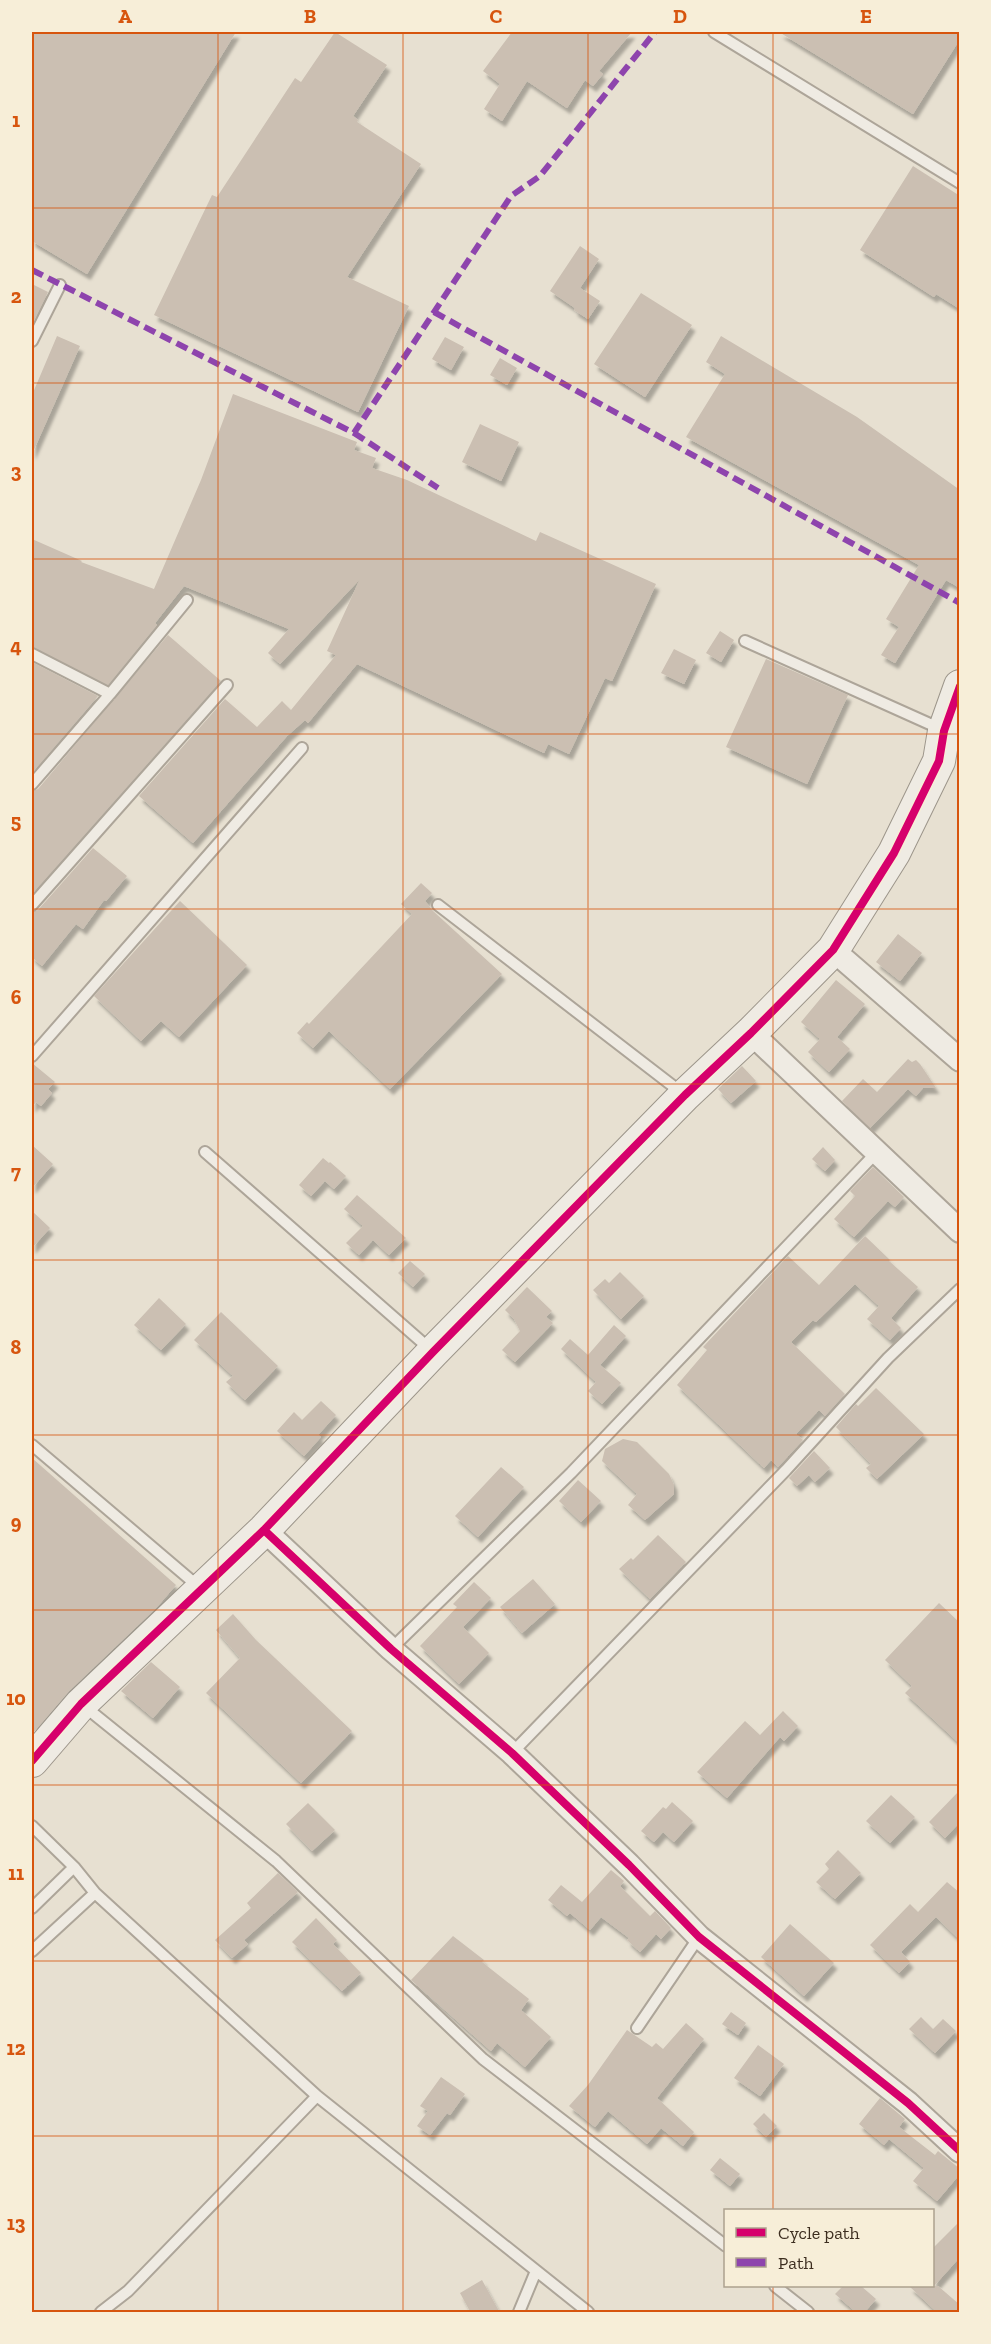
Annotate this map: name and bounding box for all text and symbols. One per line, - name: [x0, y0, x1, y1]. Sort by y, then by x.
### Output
- text: A: [118, 4, 132, 28]
- text: B: [304, 4, 316, 28]
- text: C: [490, 4, 503, 28]
- text: D: [673, 4, 687, 28]
- text: E: [860, 4, 872, 28]
- text: 1: [12, 108, 20, 132]
- text: 2: [11, 284, 22, 308]
- text: 3: [11, 459, 22, 483]
- text: 4: [10, 634, 22, 658]
- text: 5: [11, 809, 21, 833]
- text: 6: [11, 985, 22, 1009]
- text: 7: [11, 1160, 21, 1184]
- text: 8: [11, 1335, 22, 1359]
- text: 9: [11, 1510, 22, 1534]
- text: 10: [6, 1686, 26, 1710]
- text: 11: [8, 1861, 24, 1885]
- text: 12: [7, 2036, 26, 2060]
- legend: [724, 2209, 934, 2287]
- text: 13: [7, 2211, 26, 2235]
- text: Cycle path: [778, 2222, 860, 2244]
- text: Path: [778, 2252, 814, 2274]

